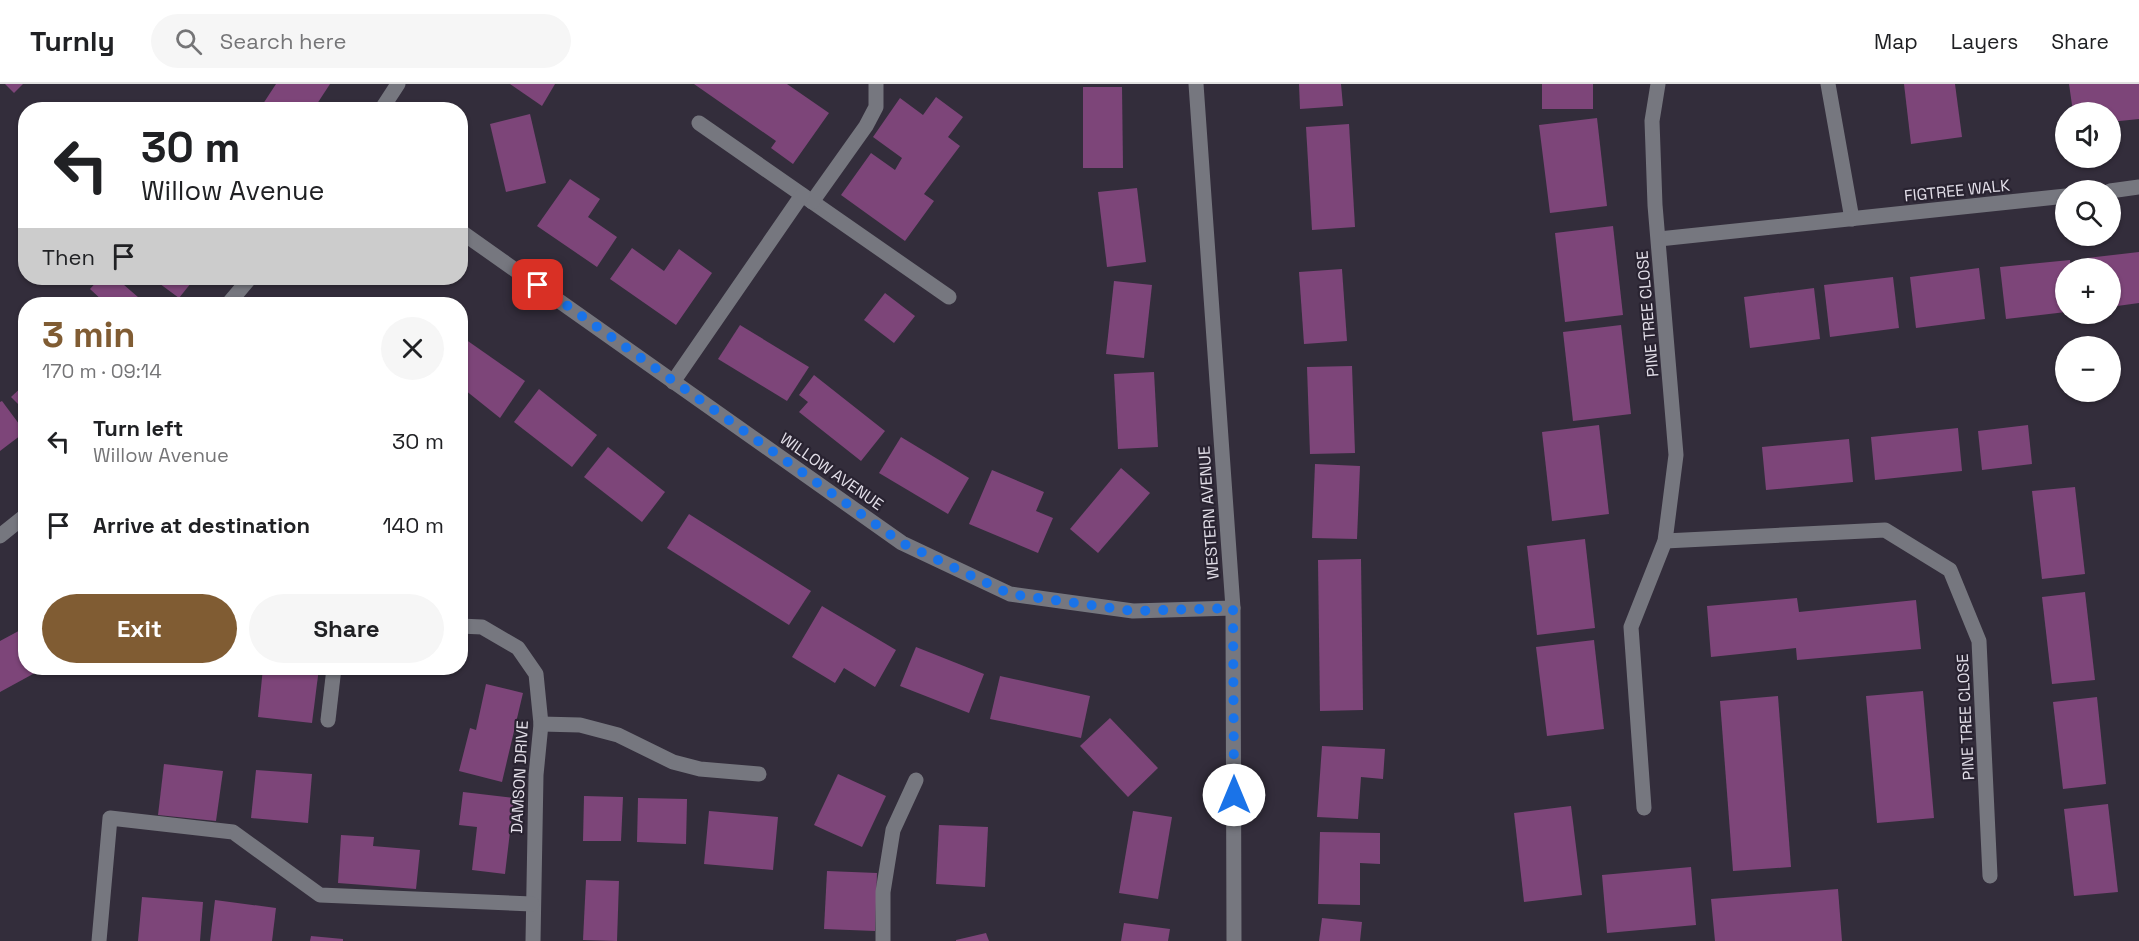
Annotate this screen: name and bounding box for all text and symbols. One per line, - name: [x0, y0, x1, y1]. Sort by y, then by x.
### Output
- search box: [151, 14, 571, 68]
- text: Turnly: [30, 23, 115, 59]
- icon: search: [172, 25, 205, 58]
- text: Search here: [220, 27, 347, 55]
- text: Map: [1874, 28, 1918, 55]
- text: Layers: [1951, 28, 2018, 55]
- text: Share: [2051, 28, 2109, 55]
- map controls: [2055, 102, 2121, 402]
- button: sound: [2055, 102, 2121, 168]
- text: 30 m: [141, 121, 240, 174]
- icon: left: [42, 126, 120, 204]
- text: Willow Avenue: [141, 173, 324, 208]
- street label: FIGTREE WALK: [1903, 174, 2011, 206]
- button: search: [2055, 180, 2121, 246]
- icon: arrive: [107, 240, 140, 273]
- text: Then: [42, 243, 95, 271]
- street label: PINE TREE CLOSE: [1632, 250, 1663, 378]
- button: +: [2055, 258, 2121, 324]
- pin: [512, 259, 563, 310]
- icon: arrive: [521, 268, 554, 301]
- text: 3 min: [42, 312, 136, 358]
- button: close: [381, 317, 444, 380]
- button: −: [2055, 336, 2121, 402]
- text: 170 m · 09:14: [42, 358, 162, 384]
- text: Turn left: [93, 414, 183, 442]
- icon: left: [42, 425, 75, 458]
- text: 30 m: [392, 427, 444, 455]
- street label: WILLOW AVENUE: [776, 428, 888, 515]
- text: Willow Avenue: [93, 442, 229, 468]
- street label: WESTERN AVENUE: [1193, 445, 1224, 580]
- icon: arrive: [42, 509, 75, 542]
- text: Arrive at destination: [93, 511, 310, 539]
- text: 140 m: [382, 511, 444, 539]
- button: Exit: [42, 594, 237, 663]
- button: Share: [249, 594, 444, 663]
- street label: PINE TREE CLOSE: [1952, 653, 1979, 781]
- street label: DAMSON DRIVE: [506, 720, 533, 834]
- position arrow: [1202, 763, 1266, 827]

